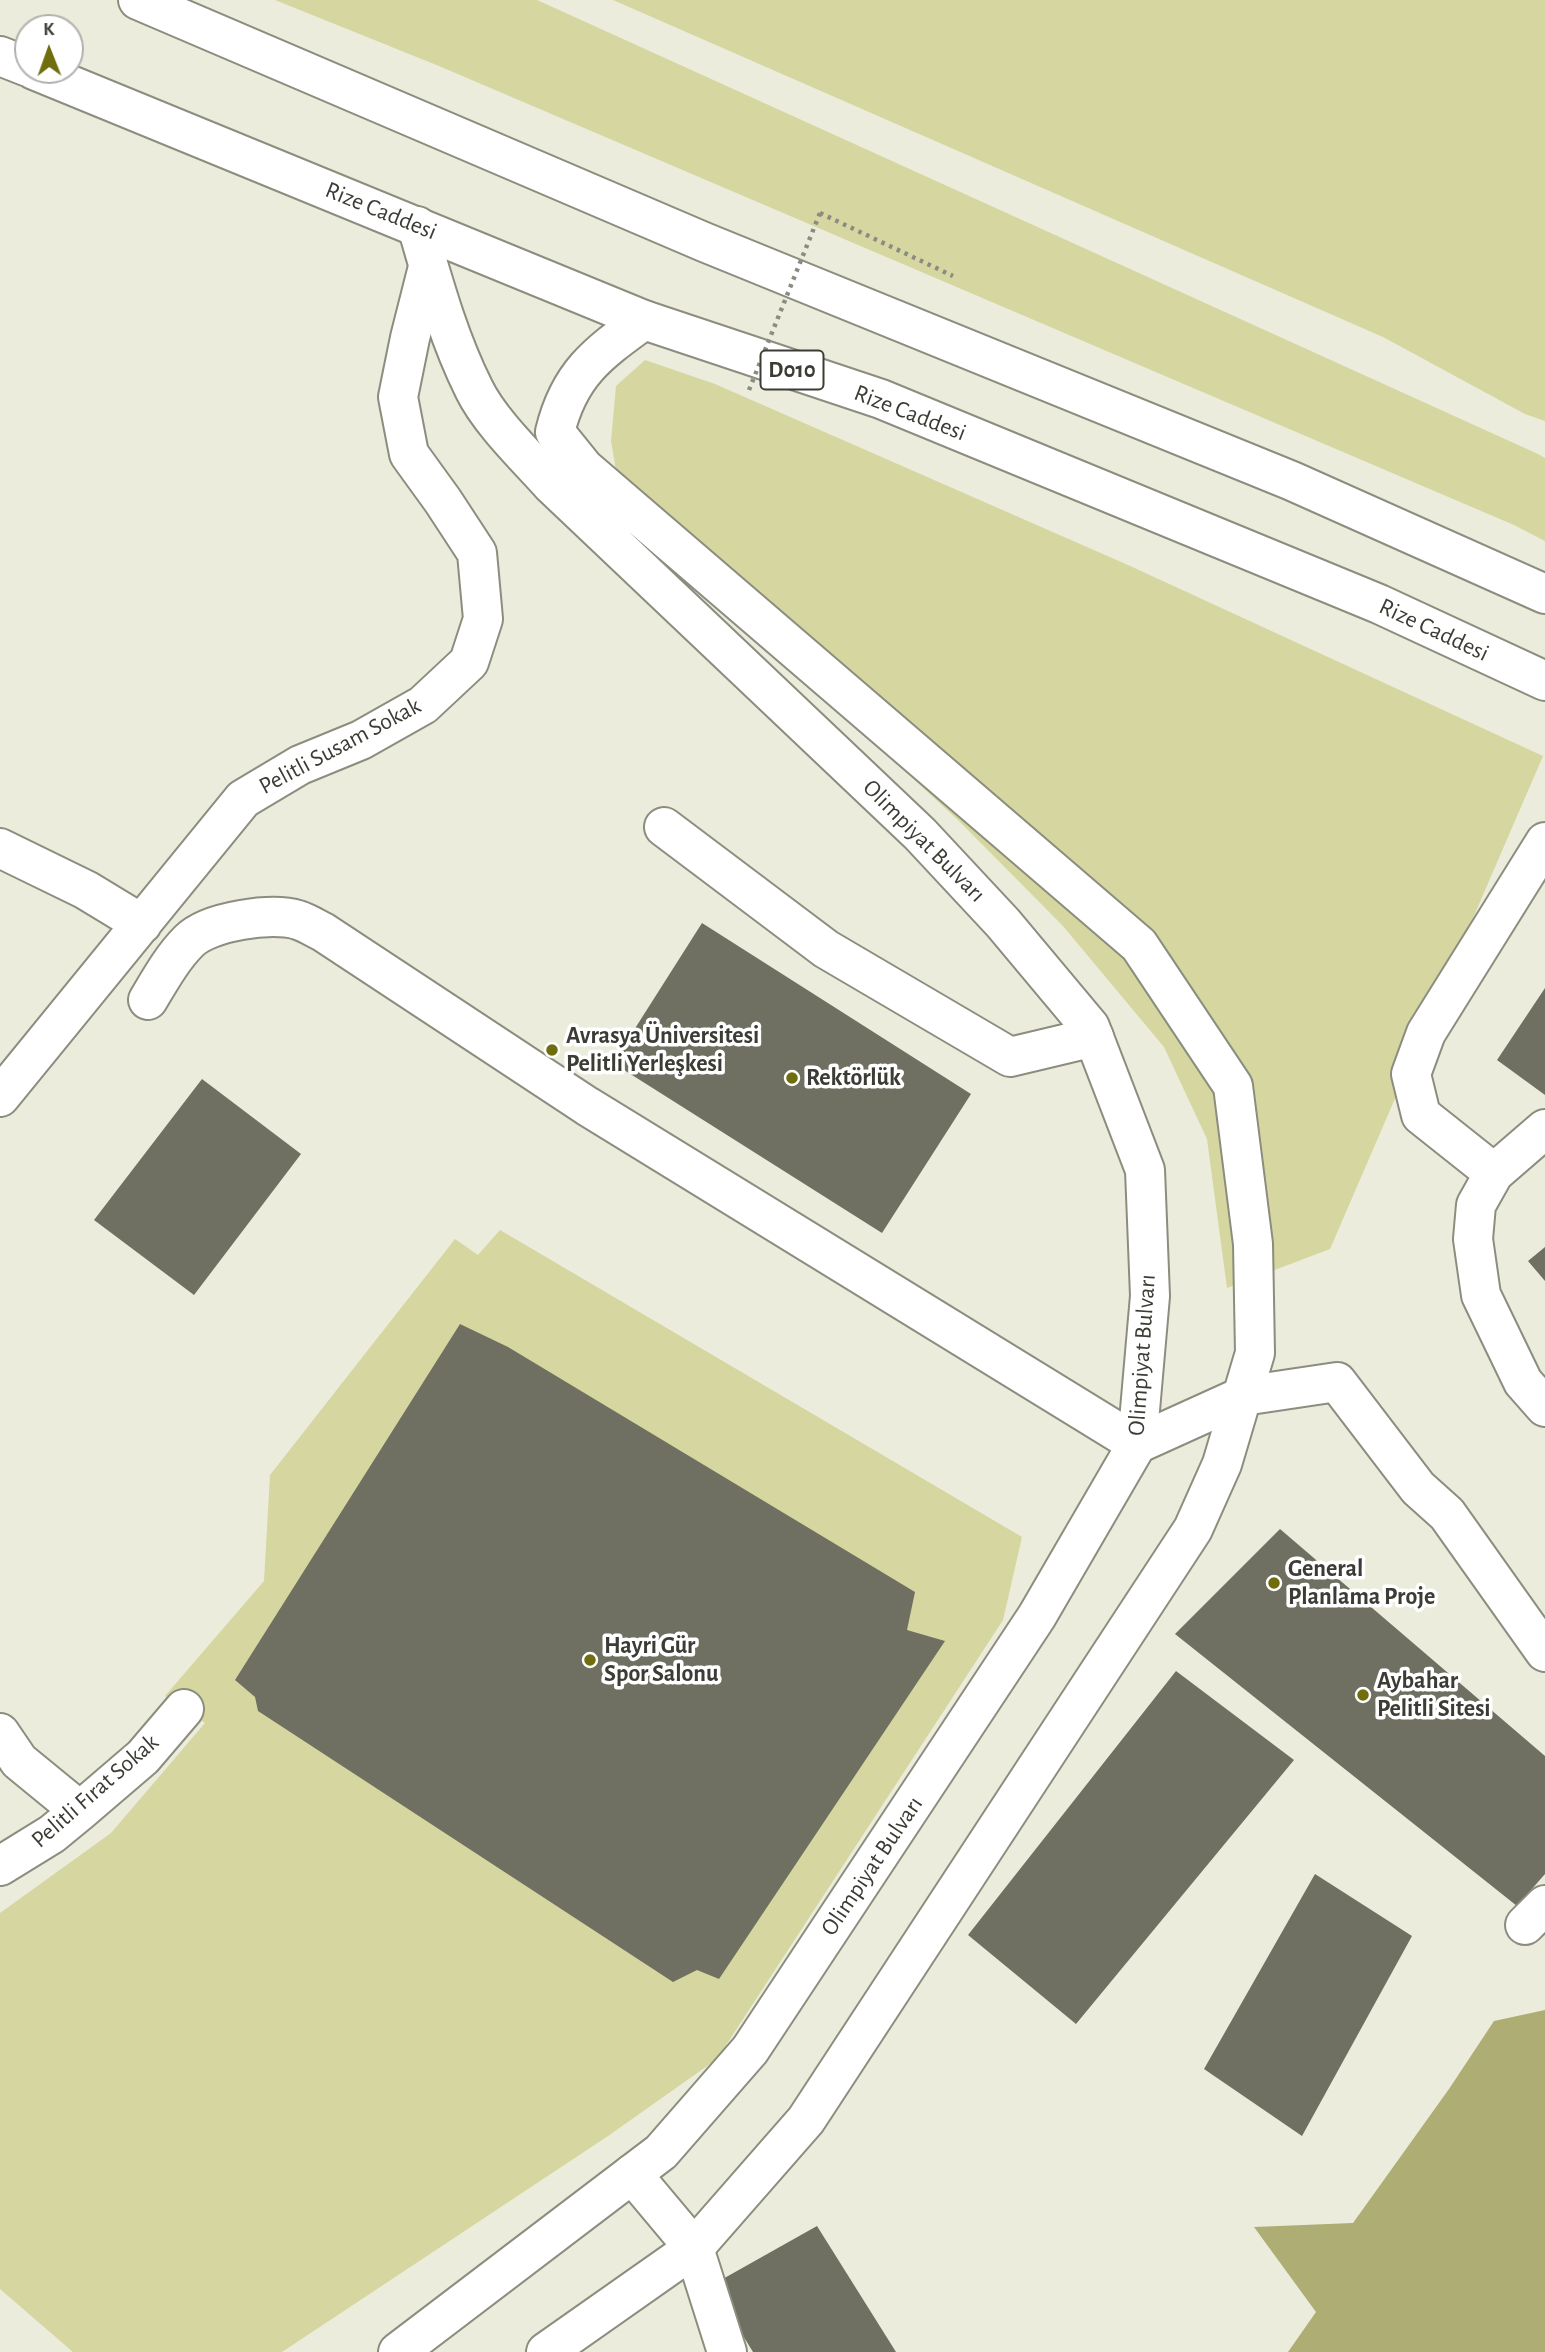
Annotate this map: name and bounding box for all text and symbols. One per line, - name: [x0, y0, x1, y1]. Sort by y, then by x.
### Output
- north arrow: [14, 14, 84, 84]
- text: K: [43, 20, 54, 39]
- street label: Rize Caddesi: [321, 176, 441, 246]
- road number: D010: [760, 350, 824, 390]
- street label: Rize Caddesi: [850, 378, 970, 448]
- street label: Rize Caddesi: [1375, 592, 1493, 668]
- street label: Pelitli Susam Sokak: [254, 691, 426, 801]
- street label: Olimpiyat Bulvarı: [857, 774, 991, 908]
- place label: Avrasya Üniversitesi Pelitli Yerleşkesi: [566, 1022, 759, 1078]
- marker: Avrasya Üniversitesi Pelitli Yerleşkesi: [544, 1042, 560, 1058]
- place label: Rektörlük: [806, 1064, 901, 1092]
- marker: Rektörlük: [784, 1070, 800, 1086]
- street label: Olimpiyat Bulvarı: [1122, 1273, 1162, 1437]
- place label: General Planlama Proje: [1288, 1555, 1435, 1611]
- marker: General Planlama Proje: [1266, 1575, 1282, 1591]
- place label: Hayri Gür Spor Salonu: [604, 1632, 718, 1688]
- marker: Hayri Gür Spor Salonu: [582, 1652, 598, 1668]
- place label: Aybahar Pelitli Sitesi: [1377, 1667, 1491, 1723]
- marker: Aybahar Pelitli Sitesi: [1355, 1687, 1371, 1703]
- street label: Pelitli Fırat Sokak: [25, 1728, 165, 1854]
- street label: Olimpiyat Bulvarı: [815, 1791, 929, 1941]

